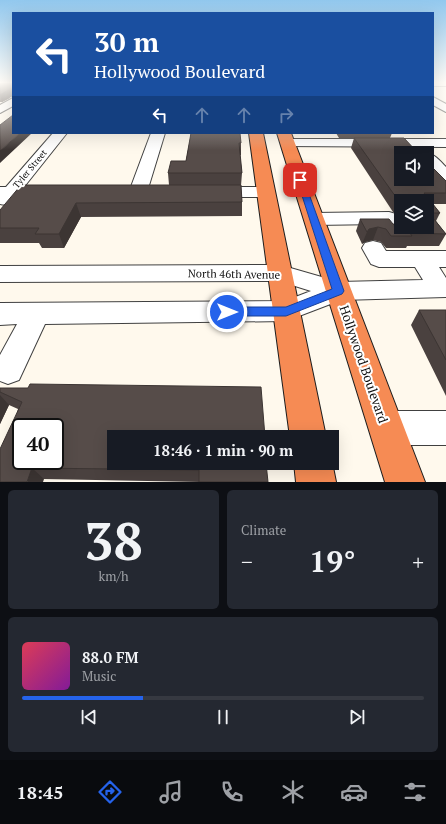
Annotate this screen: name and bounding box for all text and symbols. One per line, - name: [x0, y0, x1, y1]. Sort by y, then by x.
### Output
- text: 30 m: [94, 23, 159, 60]
- icon: left: [28, 28, 80, 80]
- text: Hollywood Boulevard: [94, 59, 265, 83]
- icon: left: [149, 104, 171, 126]
- icon: ahead: [191, 104, 213, 126]
- icon: ahead: [233, 104, 255, 126]
- icon: right: [275, 104, 297, 126]
- map controls: [394, 146, 434, 234]
- button: sound: [394, 146, 434, 186]
- street label: Tyler Street: [10, 147, 50, 191]
- pin: [283, 163, 317, 197]
- icon: arrive: [289, 169, 311, 191]
- button: layers: [394, 194, 434, 234]
- street label: North 46th Avenue: [188, 266, 281, 282]
- position arrow: [206, 291, 248, 333]
- street label: Hollywood Boulevard: [335, 303, 393, 425]
- speed limit sign: 40: [12, 418, 64, 470]
- text: 18:46 · 1 min · 90 m: [153, 440, 293, 460]
- text: 38: [84, 506, 143, 575]
- text: Climate: [241, 521, 286, 539]
- text: 19°: [309, 541, 356, 581]
- text: −: [241, 547, 253, 576]
- text: +: [412, 547, 424, 576]
- text: km/h: [98, 567, 129, 585]
- text: 88.0 FM: [82, 647, 139, 667]
- text: Music: [82, 667, 116, 685]
- icon: previous: [78, 706, 100, 728]
- icon: pause: [212, 706, 234, 728]
- icon: next: [346, 706, 368, 728]
- icon: directions: [96, 778, 124, 806]
- icon: music: [157, 778, 185, 806]
- icon: phone: [218, 778, 246, 806]
- icon: climate: [279, 778, 307, 806]
- icon: car: [340, 778, 368, 806]
- icon: filters: [401, 778, 429, 806]
- text: 18:45: [17, 780, 63, 804]

